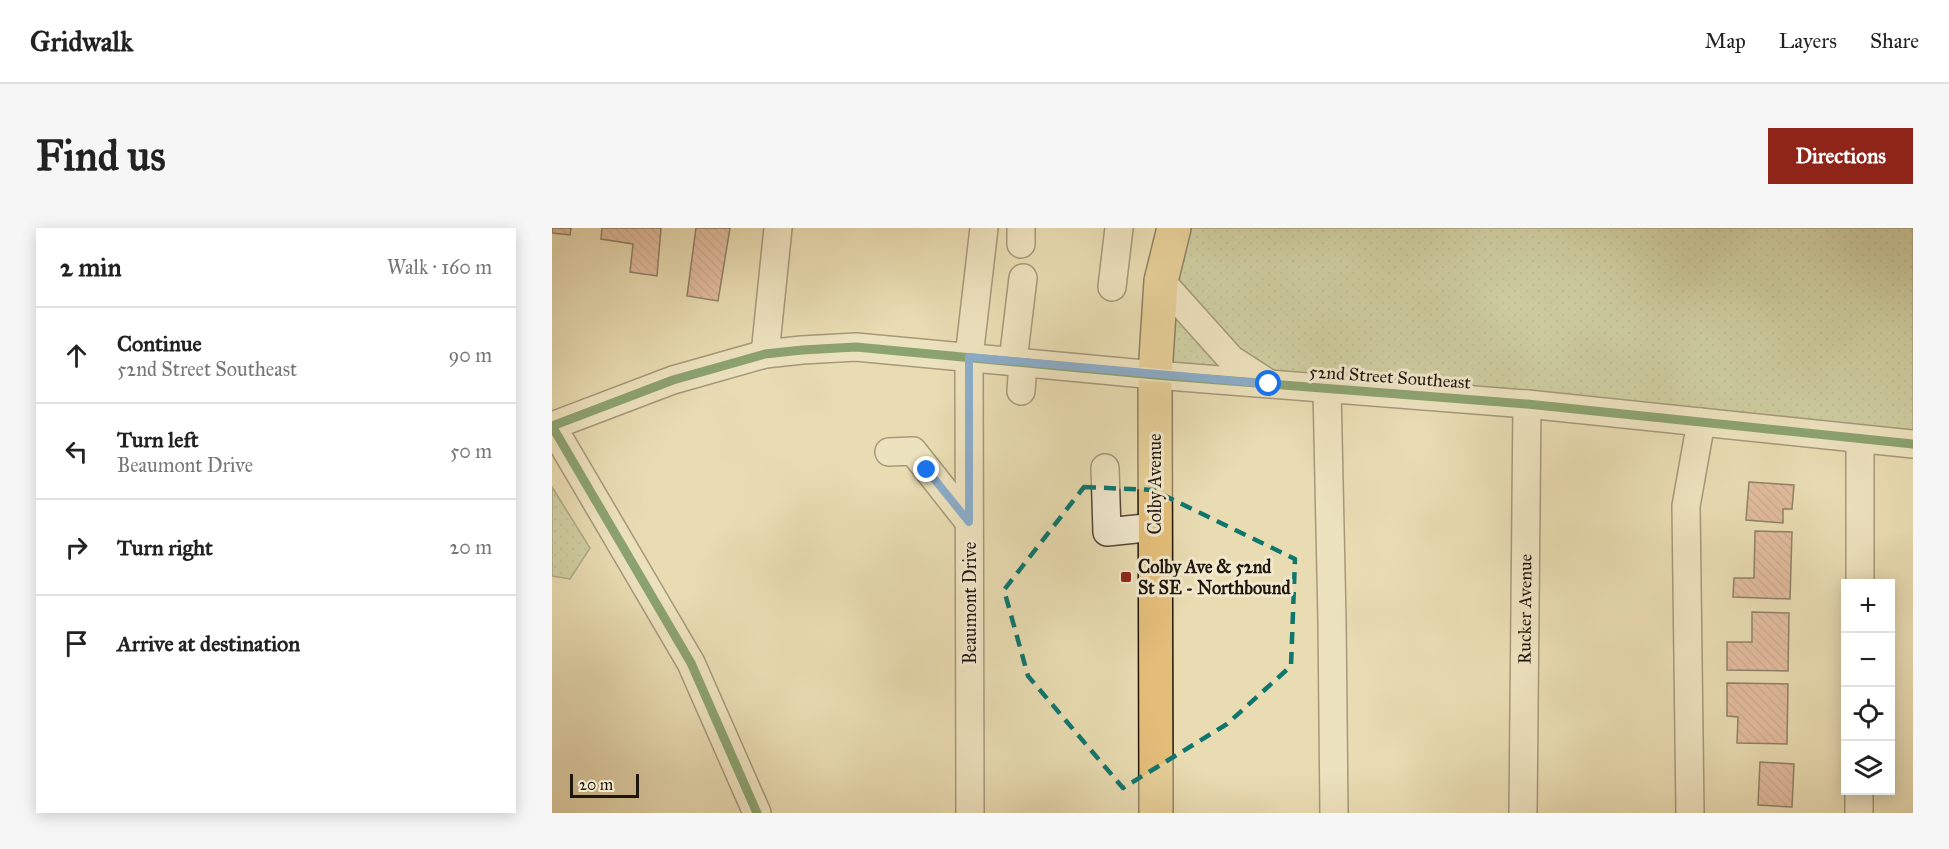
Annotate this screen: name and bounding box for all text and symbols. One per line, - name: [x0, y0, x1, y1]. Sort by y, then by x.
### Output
- text: Gridwalk: [30, 24, 133, 59]
- text: Map: [1705, 28, 1746, 54]
- text: Layers: [1779, 28, 1837, 54]
- text: Share: [1870, 28, 1919, 54]
- button: Directions: [1768, 128, 1913, 184]
- text: Find us: [36, 130, 166, 182]
- text: 2 min: [60, 251, 121, 283]
- text: Walk · 160 m: [387, 255, 492, 279]
- text: Continue: [117, 330, 202, 357]
- icon: ahead: [60, 339, 93, 372]
- text: 90 m: [449, 343, 492, 367]
- text: 52nd Street Southeast: [117, 357, 297, 381]
- street label: 52nd Street Southeast: [1308, 360, 1472, 394]
- route start: [1255, 370, 1281, 396]
- text: Turn left: [117, 426, 199, 453]
- street label: Colby Avenue: [1144, 433, 1166, 535]
- icon: left: [60, 435, 93, 468]
- text: 50 m: [450, 439, 492, 463]
- text: Beaumont Drive: [117, 453, 253, 477]
- route end: [913, 456, 939, 482]
- icon: right: [60, 531, 93, 564]
- text: Turn right: [117, 534, 213, 561]
- text: 20 m: [449, 535, 492, 559]
- street label: Beaumont Drive: [959, 542, 981, 664]
- street label: Rucker Avenue: [1513, 554, 1537, 664]
- place label: Colby Ave & 52nd St SE - Northbound: [1138, 556, 1291, 599]
- marker: Colby Ave & 52nd St SE - Northbound: [1119, 570, 1133, 584]
- map controls: [1841, 579, 1895, 795]
- button: +: [1841, 579, 1895, 633]
- icon: arrive: [60, 627, 93, 660]
- text: Arrive at destination: [117, 630, 300, 657]
- button: −: [1841, 633, 1895, 687]
- button: locate: [1841, 687, 1895, 741]
- button: layers: [1841, 741, 1895, 795]
- scale bar: [570, 771, 639, 798]
- text: 20 m: [579, 775, 613, 794]

